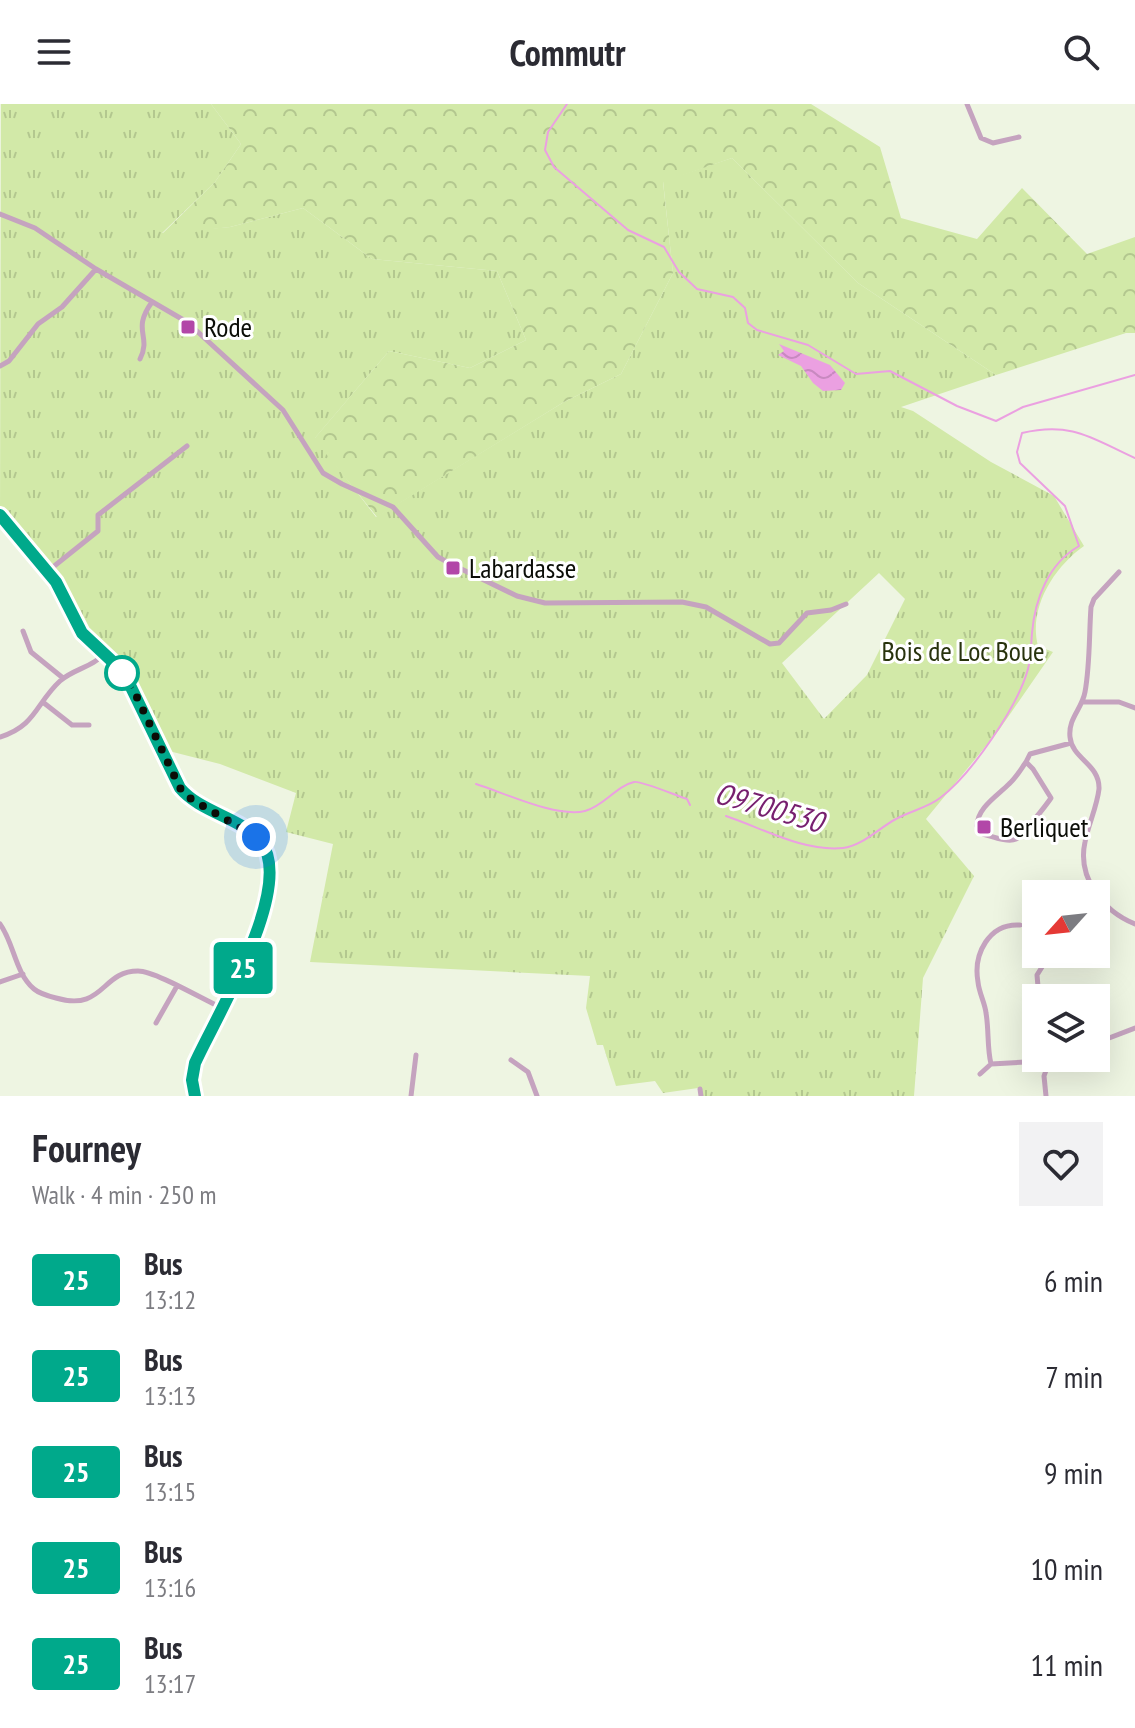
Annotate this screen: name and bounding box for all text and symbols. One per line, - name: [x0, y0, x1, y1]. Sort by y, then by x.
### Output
- text: Commutr: [509, 29, 626, 76]
- icon: menu: [32, 30, 76, 74]
- icon: search: [1059, 30, 1103, 74]
- place label: Rode: [204, 308, 252, 345]
- marker: Rode: [179, 318, 197, 336]
- place label: Labardasse: [469, 549, 576, 586]
- marker: Labardasse: [444, 559, 462, 577]
- park label: Bois de Loc Boue: [881, 632, 1045, 669]
- unlabelled marker: [105, 656, 139, 690]
- water label: O9700530: [711, 773, 831, 842]
- place label: Berliquet: [1000, 808, 1089, 845]
- your location: [236, 817, 276, 857]
- marker: Berliquet: [975, 818, 993, 836]
- north arrow: [1022, 880, 1110, 968]
- map controls: [1022, 880, 1110, 1072]
- line badge: 25: [207, 942, 279, 994]
- text: 25: [230, 949, 256, 986]
- button: layers: [1022, 984, 1110, 1072]
- button: heart: [1019, 1122, 1103, 1206]
- text: Fourney: [32, 1123, 141, 1172]
- text: Walk · 4 min · 250 m: [32, 1178, 216, 1211]
- text: Bus: [144, 1244, 183, 1283]
- text: 25: [63, 1261, 89, 1298]
- text: 6 min: [1044, 1261, 1103, 1300]
- text: 13:12: [144, 1283, 196, 1316]
- text: Bus: [144, 1340, 183, 1379]
- text: 25: [63, 1357, 89, 1394]
- text: 7 min: [1045, 1357, 1103, 1396]
- text: 13:13: [144, 1379, 196, 1412]
- text: Bus: [144, 1436, 183, 1475]
- text: 25: [63, 1453, 89, 1490]
- text: 9 min: [1044, 1453, 1103, 1492]
- text: 13:15: [144, 1475, 196, 1508]
- text: Bus: [144, 1532, 183, 1571]
- text: 25: [63, 1549, 89, 1586]
- text: 10 min: [1030, 1549, 1103, 1588]
- text: 13:16: [144, 1571, 196, 1604]
- text: Bus: [144, 1628, 183, 1667]
- text: 25: [63, 1645, 89, 1682]
- text: 11 min: [1030, 1645, 1103, 1684]
- text: 13:17: [144, 1667, 196, 1700]

